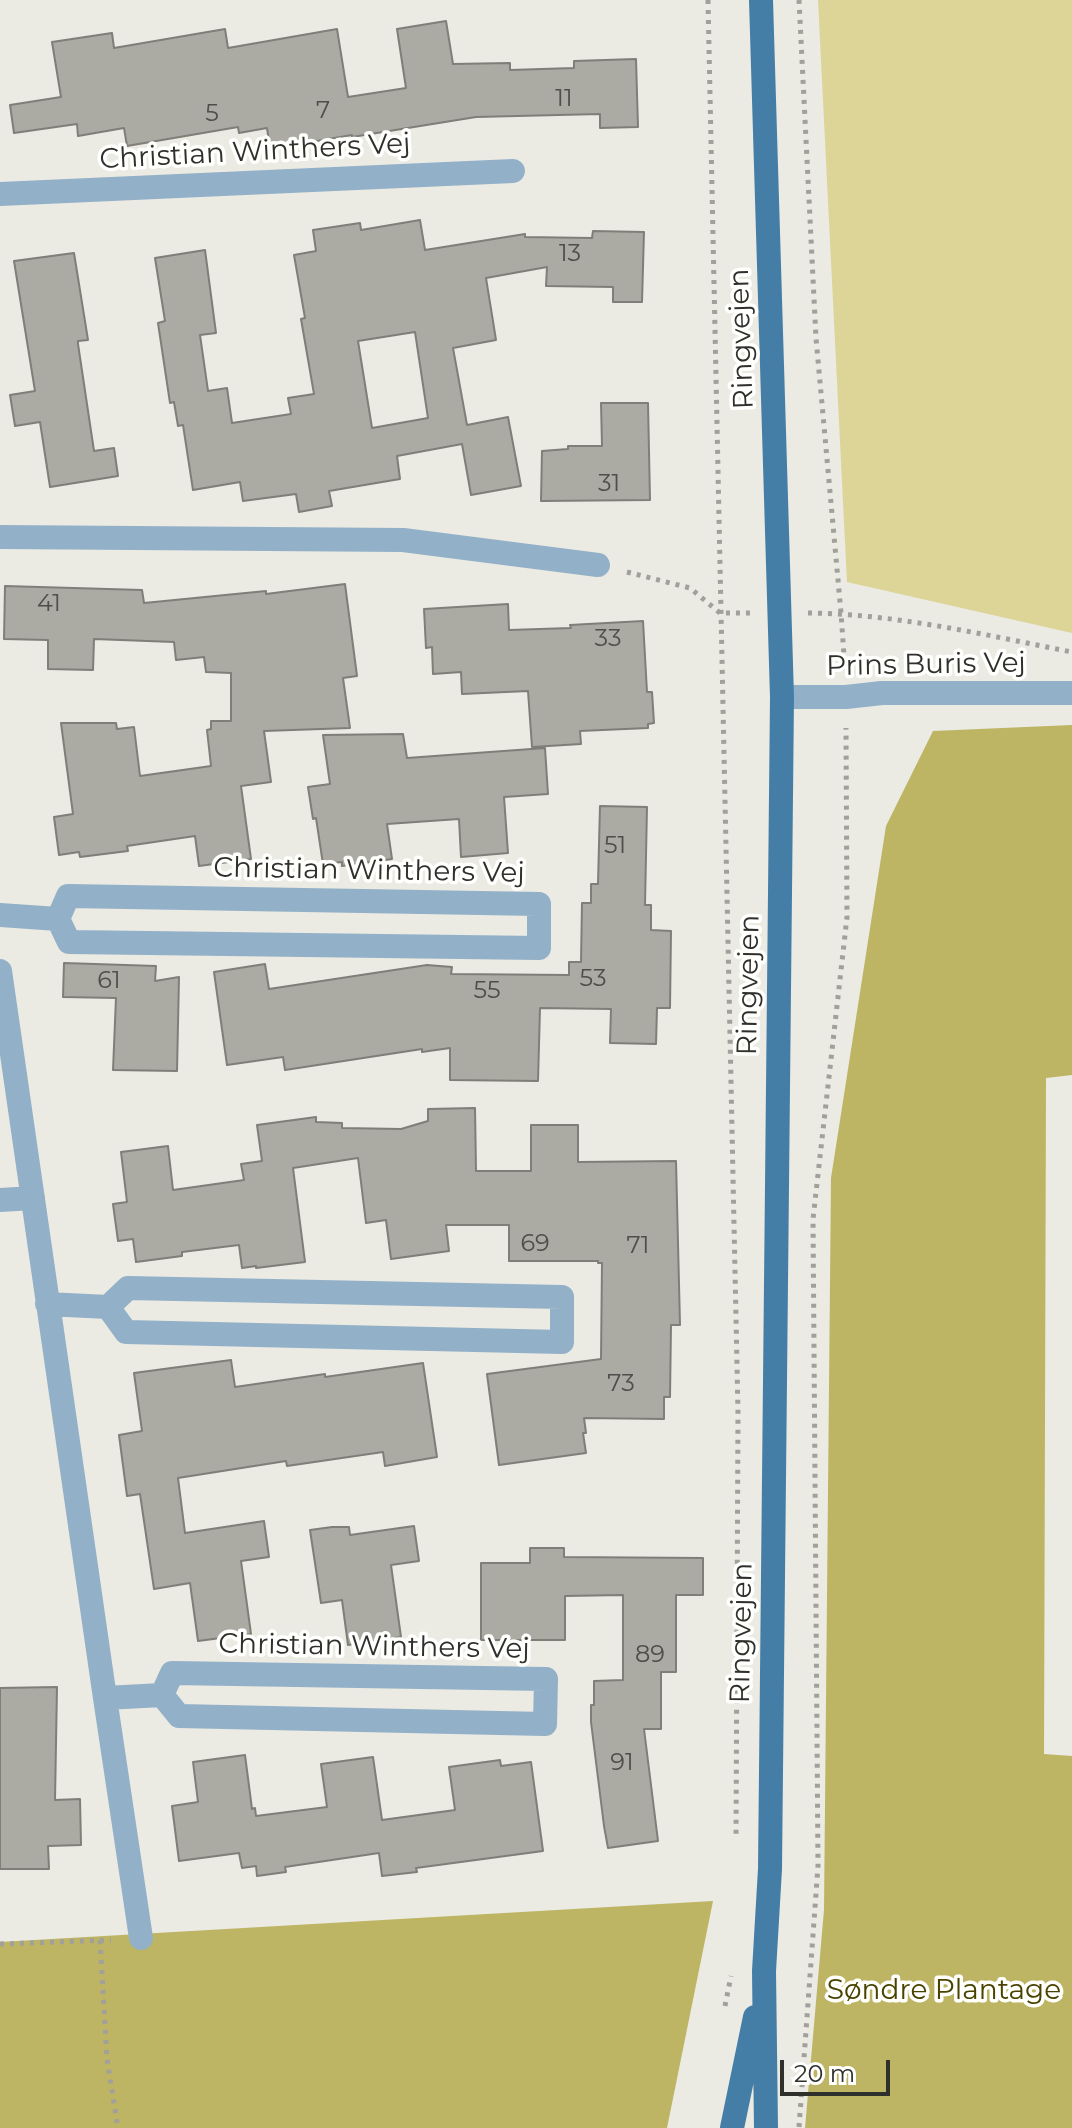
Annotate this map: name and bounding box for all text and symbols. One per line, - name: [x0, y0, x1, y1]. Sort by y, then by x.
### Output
- house number: 11: [555, 85, 573, 113]
- house number: 7: [316, 97, 330, 125]
- house number: 5: [205, 100, 219, 128]
- street label: Christian Winthers Vej: [99, 127, 411, 177]
- house number: 13: [559, 240, 581, 268]
- street label: Ringvejen: [723, 268, 761, 410]
- house number: 31: [598, 470, 620, 498]
- house number: 41: [37, 590, 61, 618]
- house number: 33: [595, 625, 621, 653]
- street label: Prins Buris Vej: [826, 646, 1026, 684]
- house number: 51: [604, 832, 626, 860]
- street label: Christian Winthers Vej: [213, 851, 525, 891]
- street label: Ringvejen: [731, 914, 767, 1056]
- house number: 53: [580, 965, 606, 993]
- house number: 61: [97, 967, 121, 995]
- house number: 55: [473, 977, 501, 1005]
- house number: 69: [520, 1230, 550, 1258]
- house number: 71: [626, 1232, 650, 1260]
- house number: 73: [607, 1370, 635, 1398]
- street label: Ringvejen: [724, 1562, 760, 1704]
- street label: Christian Winthers Vej: [218, 1627, 530, 1667]
- house number: 89: [635, 1641, 665, 1669]
- house number: 91: [610, 1749, 634, 1777]
- park label: Søndre Plantage: [827, 1974, 1061, 2008]
- scale bar: [784, 2044, 894, 2094]
- text: 20 m: [794, 2059, 855, 2088]

